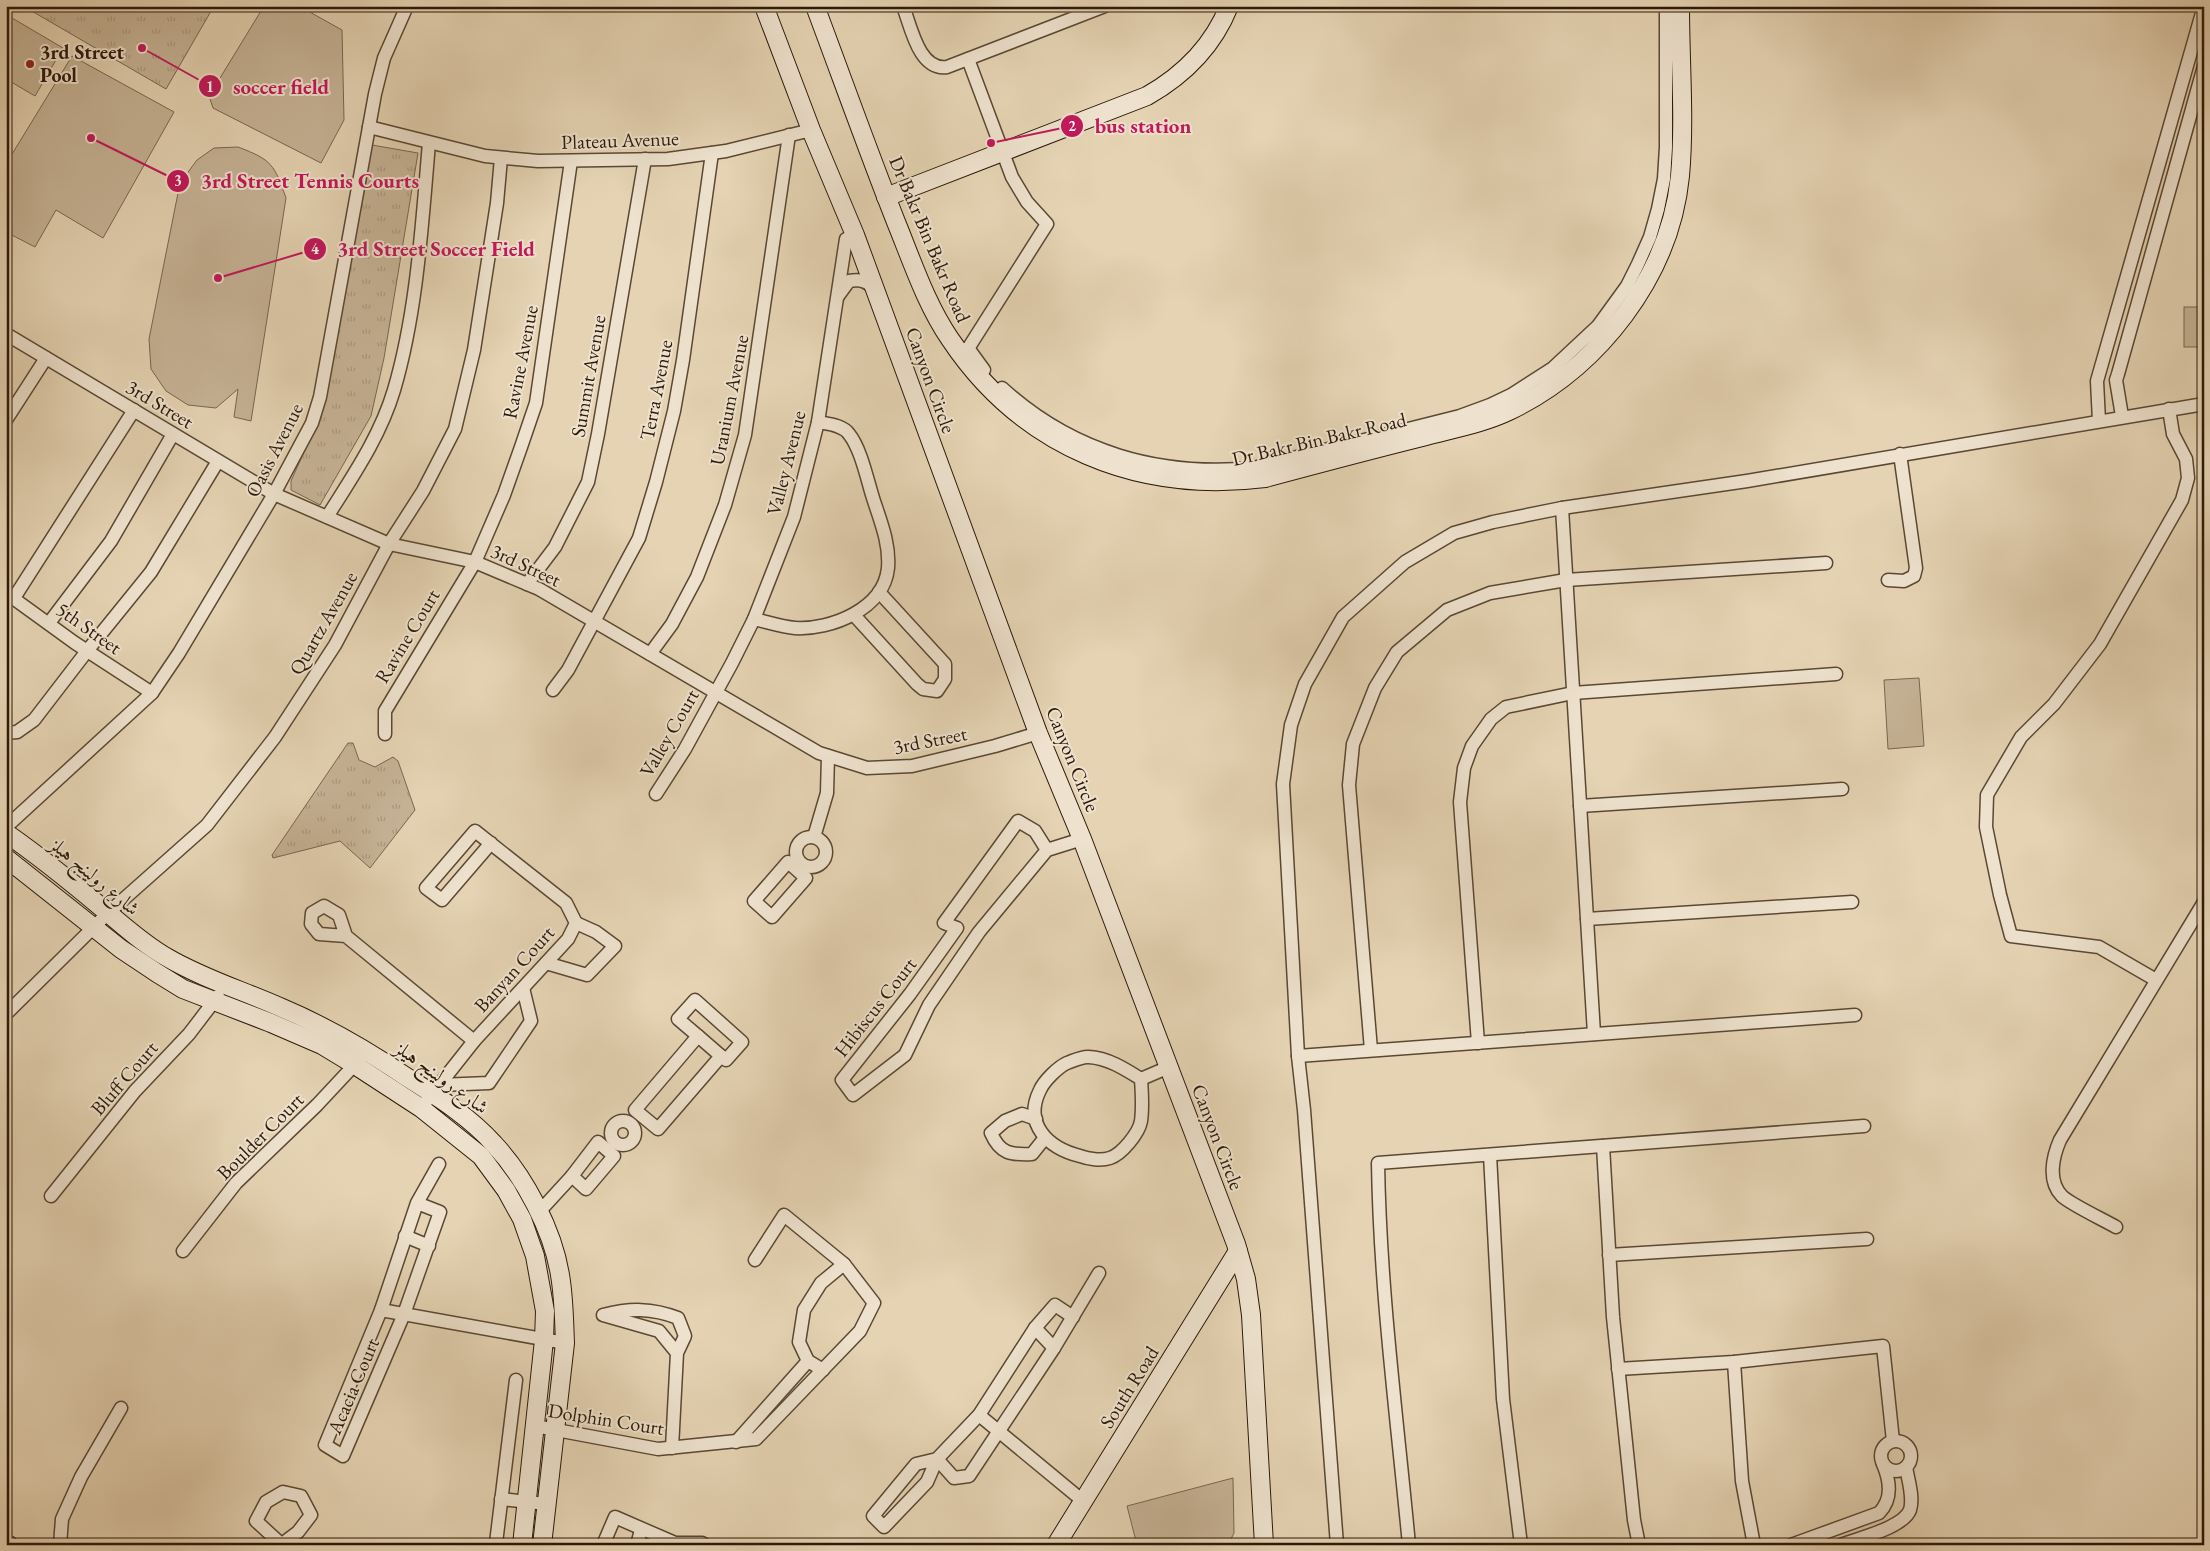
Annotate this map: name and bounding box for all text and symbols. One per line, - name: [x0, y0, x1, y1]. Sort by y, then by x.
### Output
- place label: 3rd Street Pool: [40, 39, 124, 88]
- marker: 3rd Street Pool: [24, 58, 36, 70]
- callout: soccer field: [198, 68, 339, 104]
- text: soccer field: [233, 73, 329, 100]
- text: 1: [206, 77, 214, 96]
- callout: bus station: [1059, 108, 1201, 144]
- text: bus station: [1095, 112, 1191, 139]
- text: 2: [1068, 116, 1076, 135]
- street label: Plateau Avenue: [561, 125, 680, 155]
- street label: Dr Bakr Bin Bakr Road: [883, 152, 977, 327]
- callout: 3rd Street Tennis Courts: [166, 163, 429, 199]
- text: 3rd Street Tennis Courts: [201, 167, 419, 194]
- text: 3: [174, 171, 182, 190]
- callout: 3rd Street Soccer Field: [302, 231, 545, 267]
- text: 3rd Street Soccer Field: [337, 235, 535, 262]
- text: 4: [311, 239, 320, 258]
- street label: Ravine Avenue: [496, 303, 544, 421]
- street label: Summit Avenue: [564, 313, 612, 439]
- street label: Canyon Circle: [900, 323, 962, 437]
- street label: Uranium Avenue: [704, 332, 754, 467]
- street label: Terra Avenue: [634, 337, 679, 442]
- street label: 3rd Street: [121, 374, 199, 435]
- street label: Oasis Avenue: [239, 398, 309, 502]
- street label: Dr Bakr Bin Bakr Road: [1229, 406, 1410, 472]
- street label: Valley Avenue: [760, 408, 812, 518]
- street label: 3rd Street: [487, 538, 566, 593]
- street label: Quartz Avenue: [283, 566, 363, 680]
- street label: Ravine Court: [369, 583, 446, 688]
- street label: 5th Street: [51, 596, 127, 660]
- street label: Valley Court: [633, 684, 705, 782]
- street label: Canyon Circle: [1040, 703, 1106, 816]
- street label: 3rd Street: [891, 720, 970, 760]
- street label: شارع رولينج هيلز: [40, 830, 145, 925]
- street label: Banyan Court: [468, 920, 560, 1018]
- street label: Hibiscus Court: [828, 951, 922, 1062]
- street label: شارع رولينج هيلز: [386, 1033, 494, 1124]
- street label: Bluff Court: [85, 1035, 164, 1121]
- street label: Canyon Circle: [1186, 1080, 1250, 1194]
- street label: Boulder Court: [211, 1086, 310, 1185]
- street label: Acacia Court: [321, 1333, 385, 1439]
- street label: South Road: [1094, 1340, 1165, 1433]
- street label: Dolphin Court: [546, 1397, 666, 1441]

